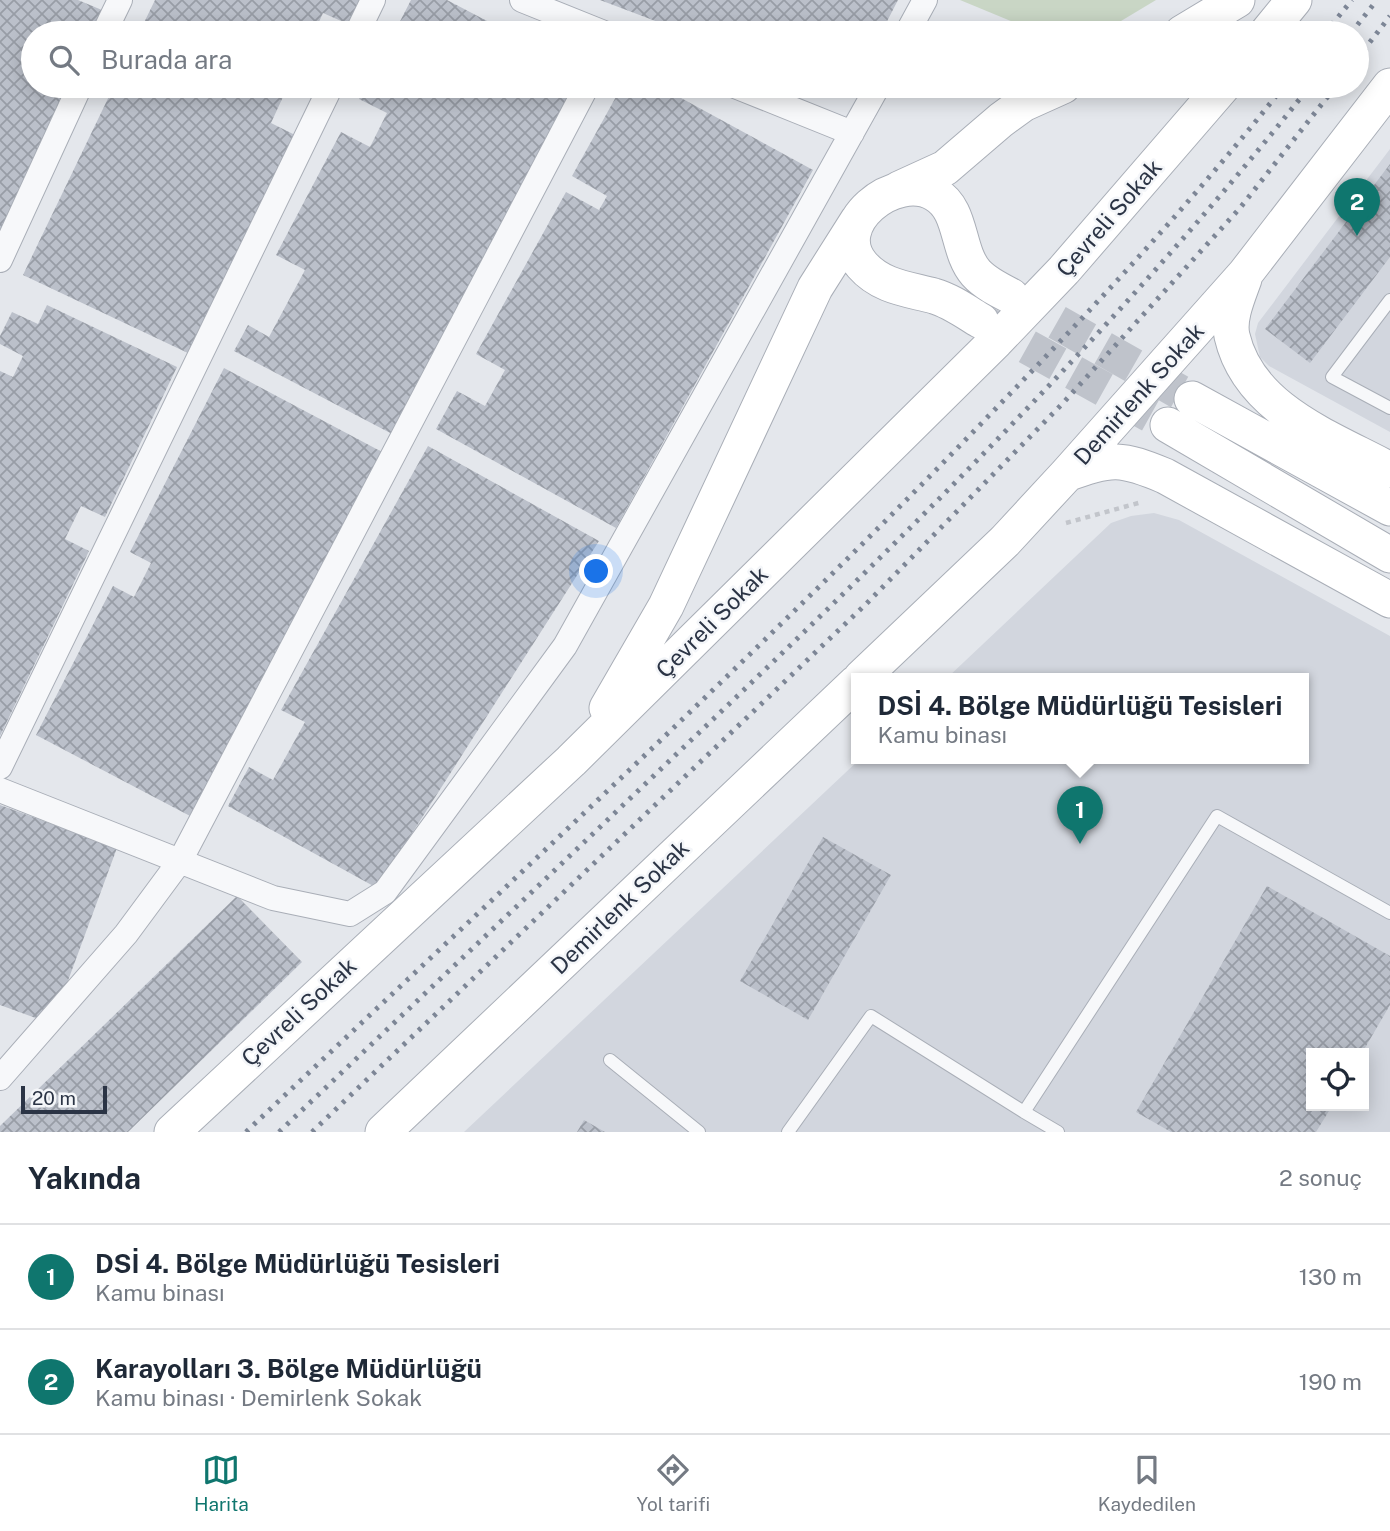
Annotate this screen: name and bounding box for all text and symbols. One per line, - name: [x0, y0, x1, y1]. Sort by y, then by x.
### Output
- search box: [21, 21, 1369, 98]
- icon: search: [45, 41, 83, 79]
- text: Burada ara: [101, 44, 232, 75]
- street label: Çevreli Sokak: [1050, 153, 1167, 282]
- pin: 2: [1334, 178, 1380, 236]
- street label: Demirlenk Sokak: [1068, 317, 1209, 470]
- your location: [579, 554, 613, 588]
- street label: Çevreli Sokak: [650, 560, 773, 683]
- popup: [851, 673, 1309, 764]
- text: DSİ 4. Bölge Müdürlüğü Tesisleri: [878, 690, 1282, 721]
- text: Kamu binası: [878, 721, 1007, 748]
- pin: 1: [1057, 786, 1103, 844]
- street label: Demirlenk Sokak: [545, 834, 694, 979]
- street label: Çevreli Sokak: [236, 952, 362, 1072]
- map controls: [1306, 1048, 1369, 1111]
- button: locate: [1306, 1048, 1369, 1111]
- scale bar: [21, 1083, 107, 1115]
- text: 20 m: [32, 1087, 76, 1109]
- text: Yakında: [28, 1160, 141, 1196]
- text: 2 sonuç: [1279, 1164, 1362, 1191]
- text: DSİ 4. Bölge Müdürlüğü Tesisleri: [95, 1248, 500, 1279]
- text: 1: [46, 1263, 56, 1290]
- text: 130 m: [1299, 1263, 1362, 1290]
- text: Kamu binası: [95, 1279, 225, 1306]
- text: Karayolları 3. Bölge Müdürlüğü: [95, 1353, 482, 1384]
- text: 2: [44, 1368, 58, 1395]
- text: 190 m: [1299, 1368, 1362, 1395]
- text: Kamu binası · Demirlenk Sokak: [95, 1384, 422, 1411]
- tab: Harita: [194, 1451, 249, 1515]
- tab: Yol tarifi: [637, 1451, 710, 1515]
- tab: Kaydedilen: [1098, 1451, 1196, 1515]

